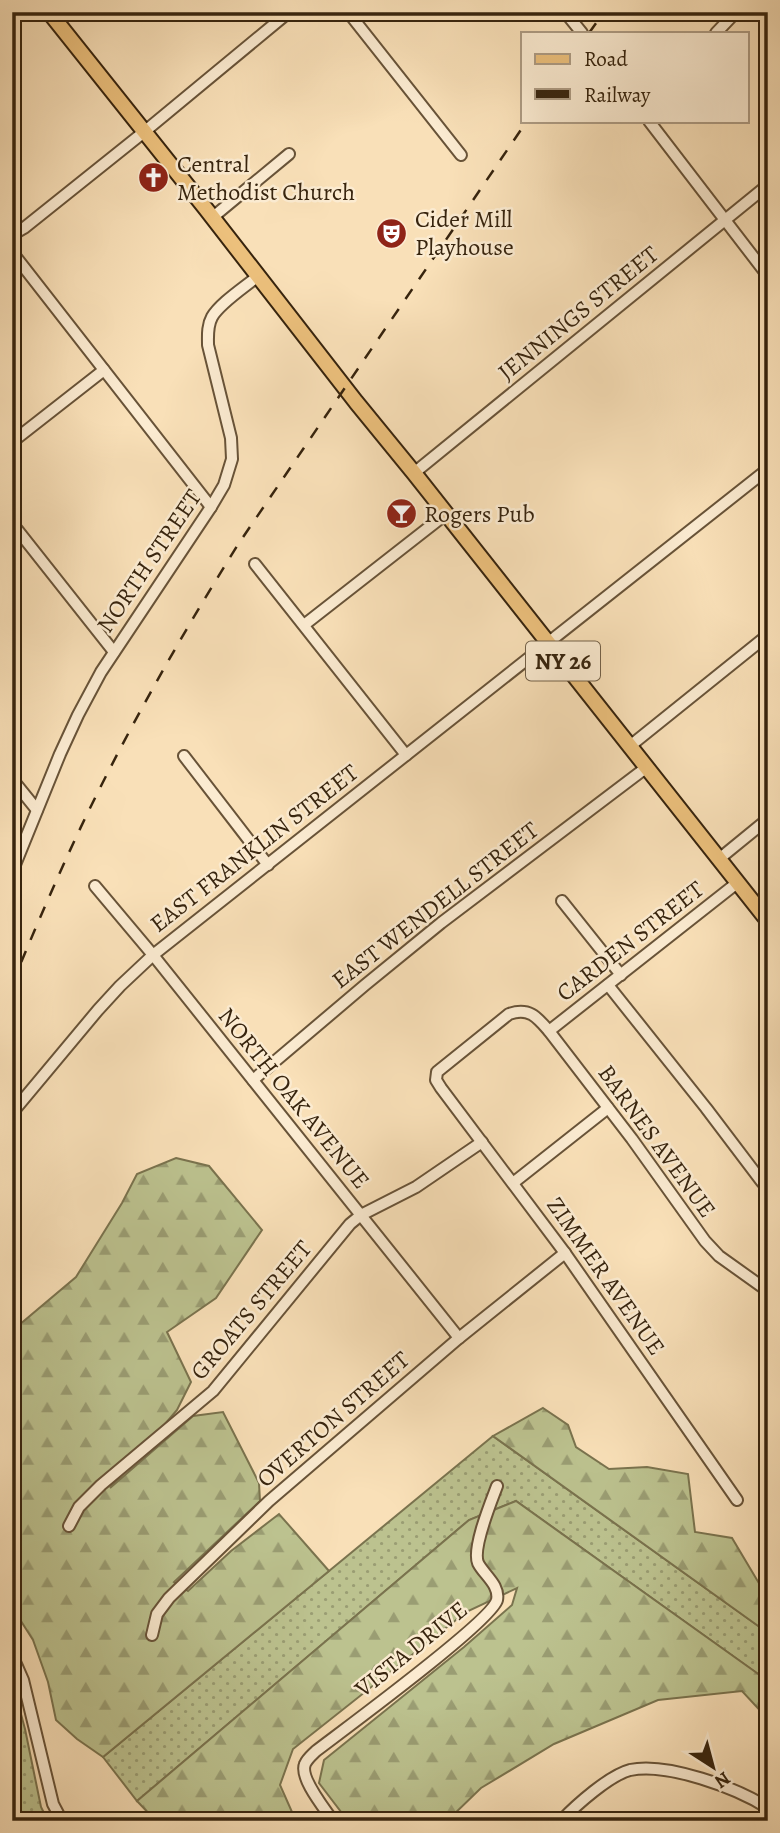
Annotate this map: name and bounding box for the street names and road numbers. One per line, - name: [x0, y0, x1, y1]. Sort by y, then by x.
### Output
- street label: JENNINGS STREET: [491, 238, 665, 388]
- street label: NORTH STREET: [89, 483, 209, 639]
- road number: NY 26: [526, 642, 600, 680]
- street label: EAST FRANKLIN STREET: [143, 756, 365, 940]
- street label: EAST WENDELL STREET: [325, 814, 545, 996]
- street label: CARDEN STREET: [550, 873, 710, 1009]
- street label: NORTH OAK AVENUE: [211, 1001, 377, 1195]
- street label: BARNES AVENUE: [591, 1058, 723, 1224]
- street label: ZIMMER AVENUE: [540, 1191, 672, 1361]
- street label: GROATS STREET: [183, 1234, 319, 1386]
- street label: OVERTON STREET: [250, 1344, 416, 1494]
- street label: VISTA DRIVE: [347, 1594, 474, 1705]

